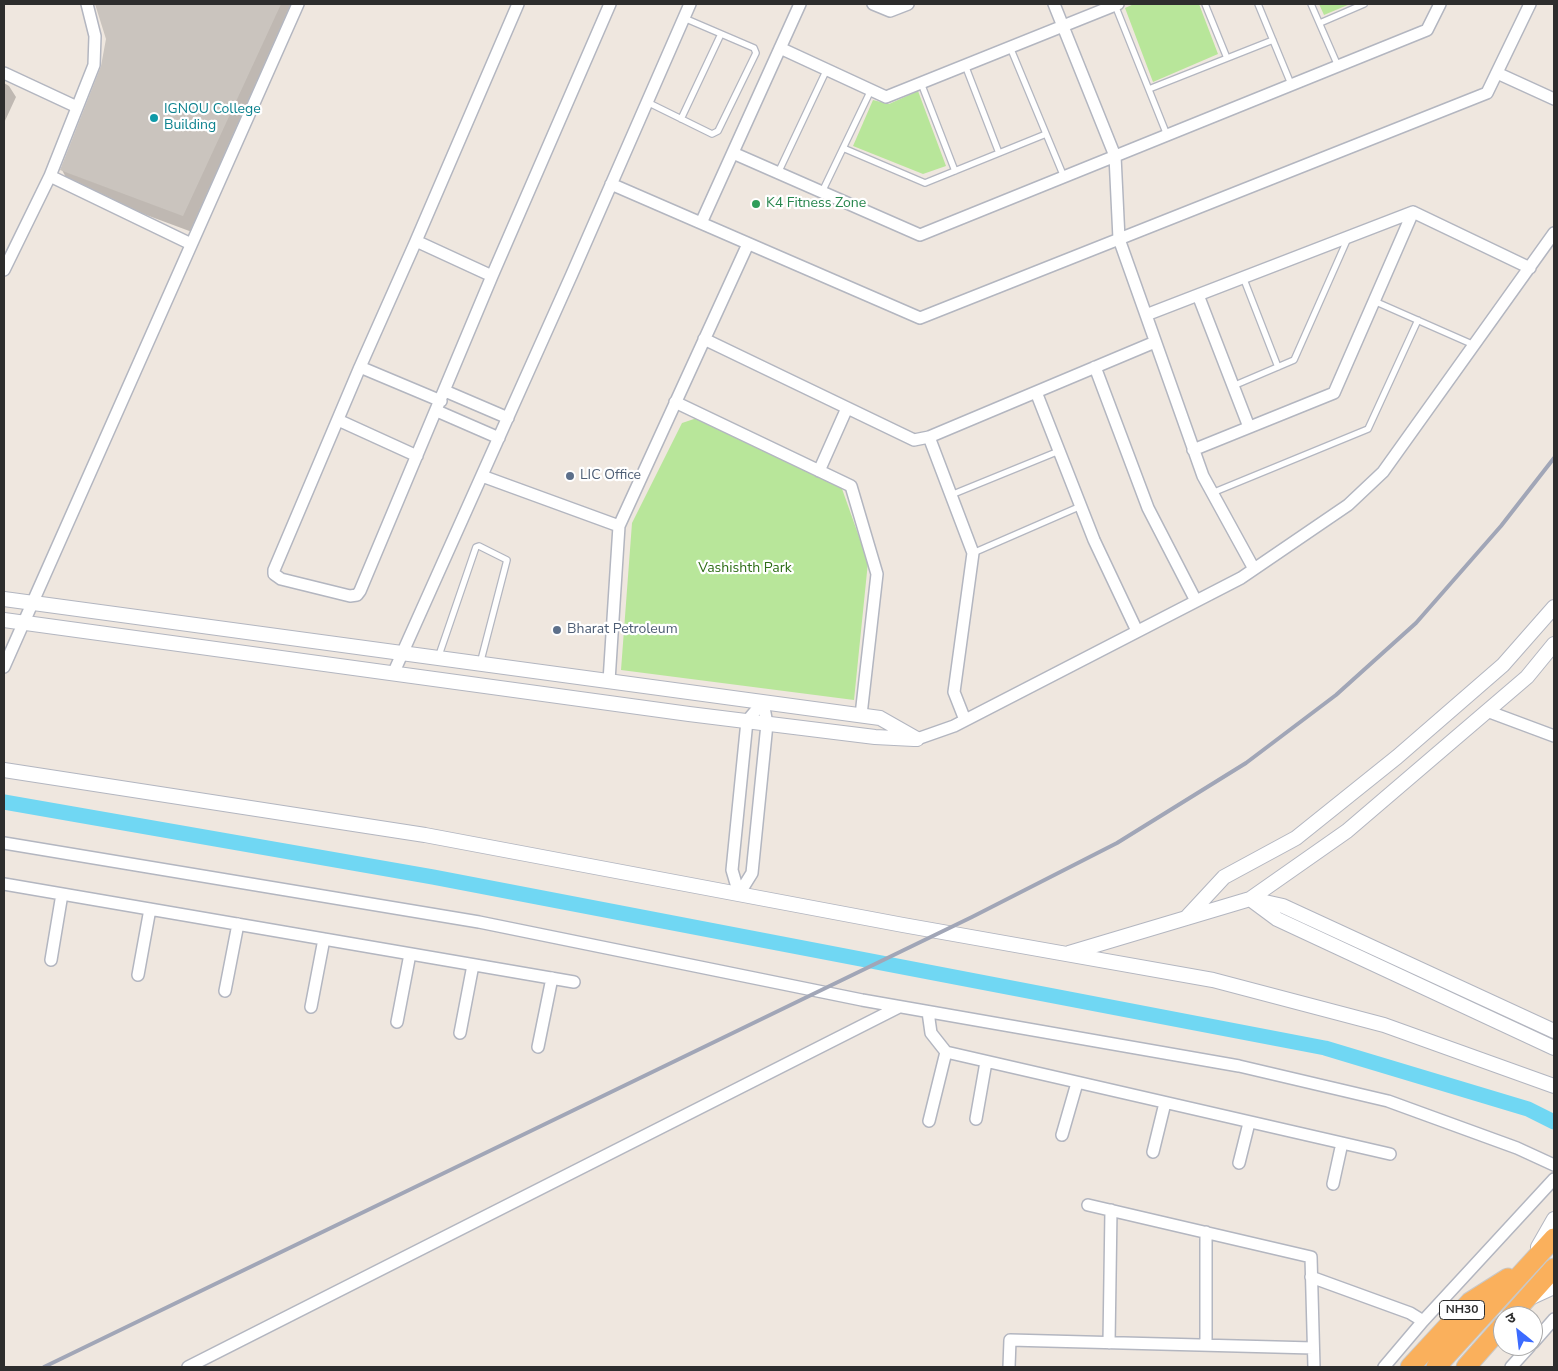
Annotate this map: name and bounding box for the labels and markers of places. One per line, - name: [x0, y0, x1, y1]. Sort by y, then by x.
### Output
- place label: IGNOU College Building: [164, 102, 261, 134]
- marker: IGNOU College Building: [148, 112, 160, 124]
- place label: K4 Fitness Zone: [766, 196, 866, 212]
- marker: K4 Fitness Zone: [750, 198, 762, 210]
- place label: LIC Office: [580, 468, 641, 484]
- marker: LIC Office: [564, 470, 576, 482]
- place label: Bharat Petroleum: [567, 622, 678, 638]
- marker: Bharat Petroleum: [551, 624, 563, 636]

